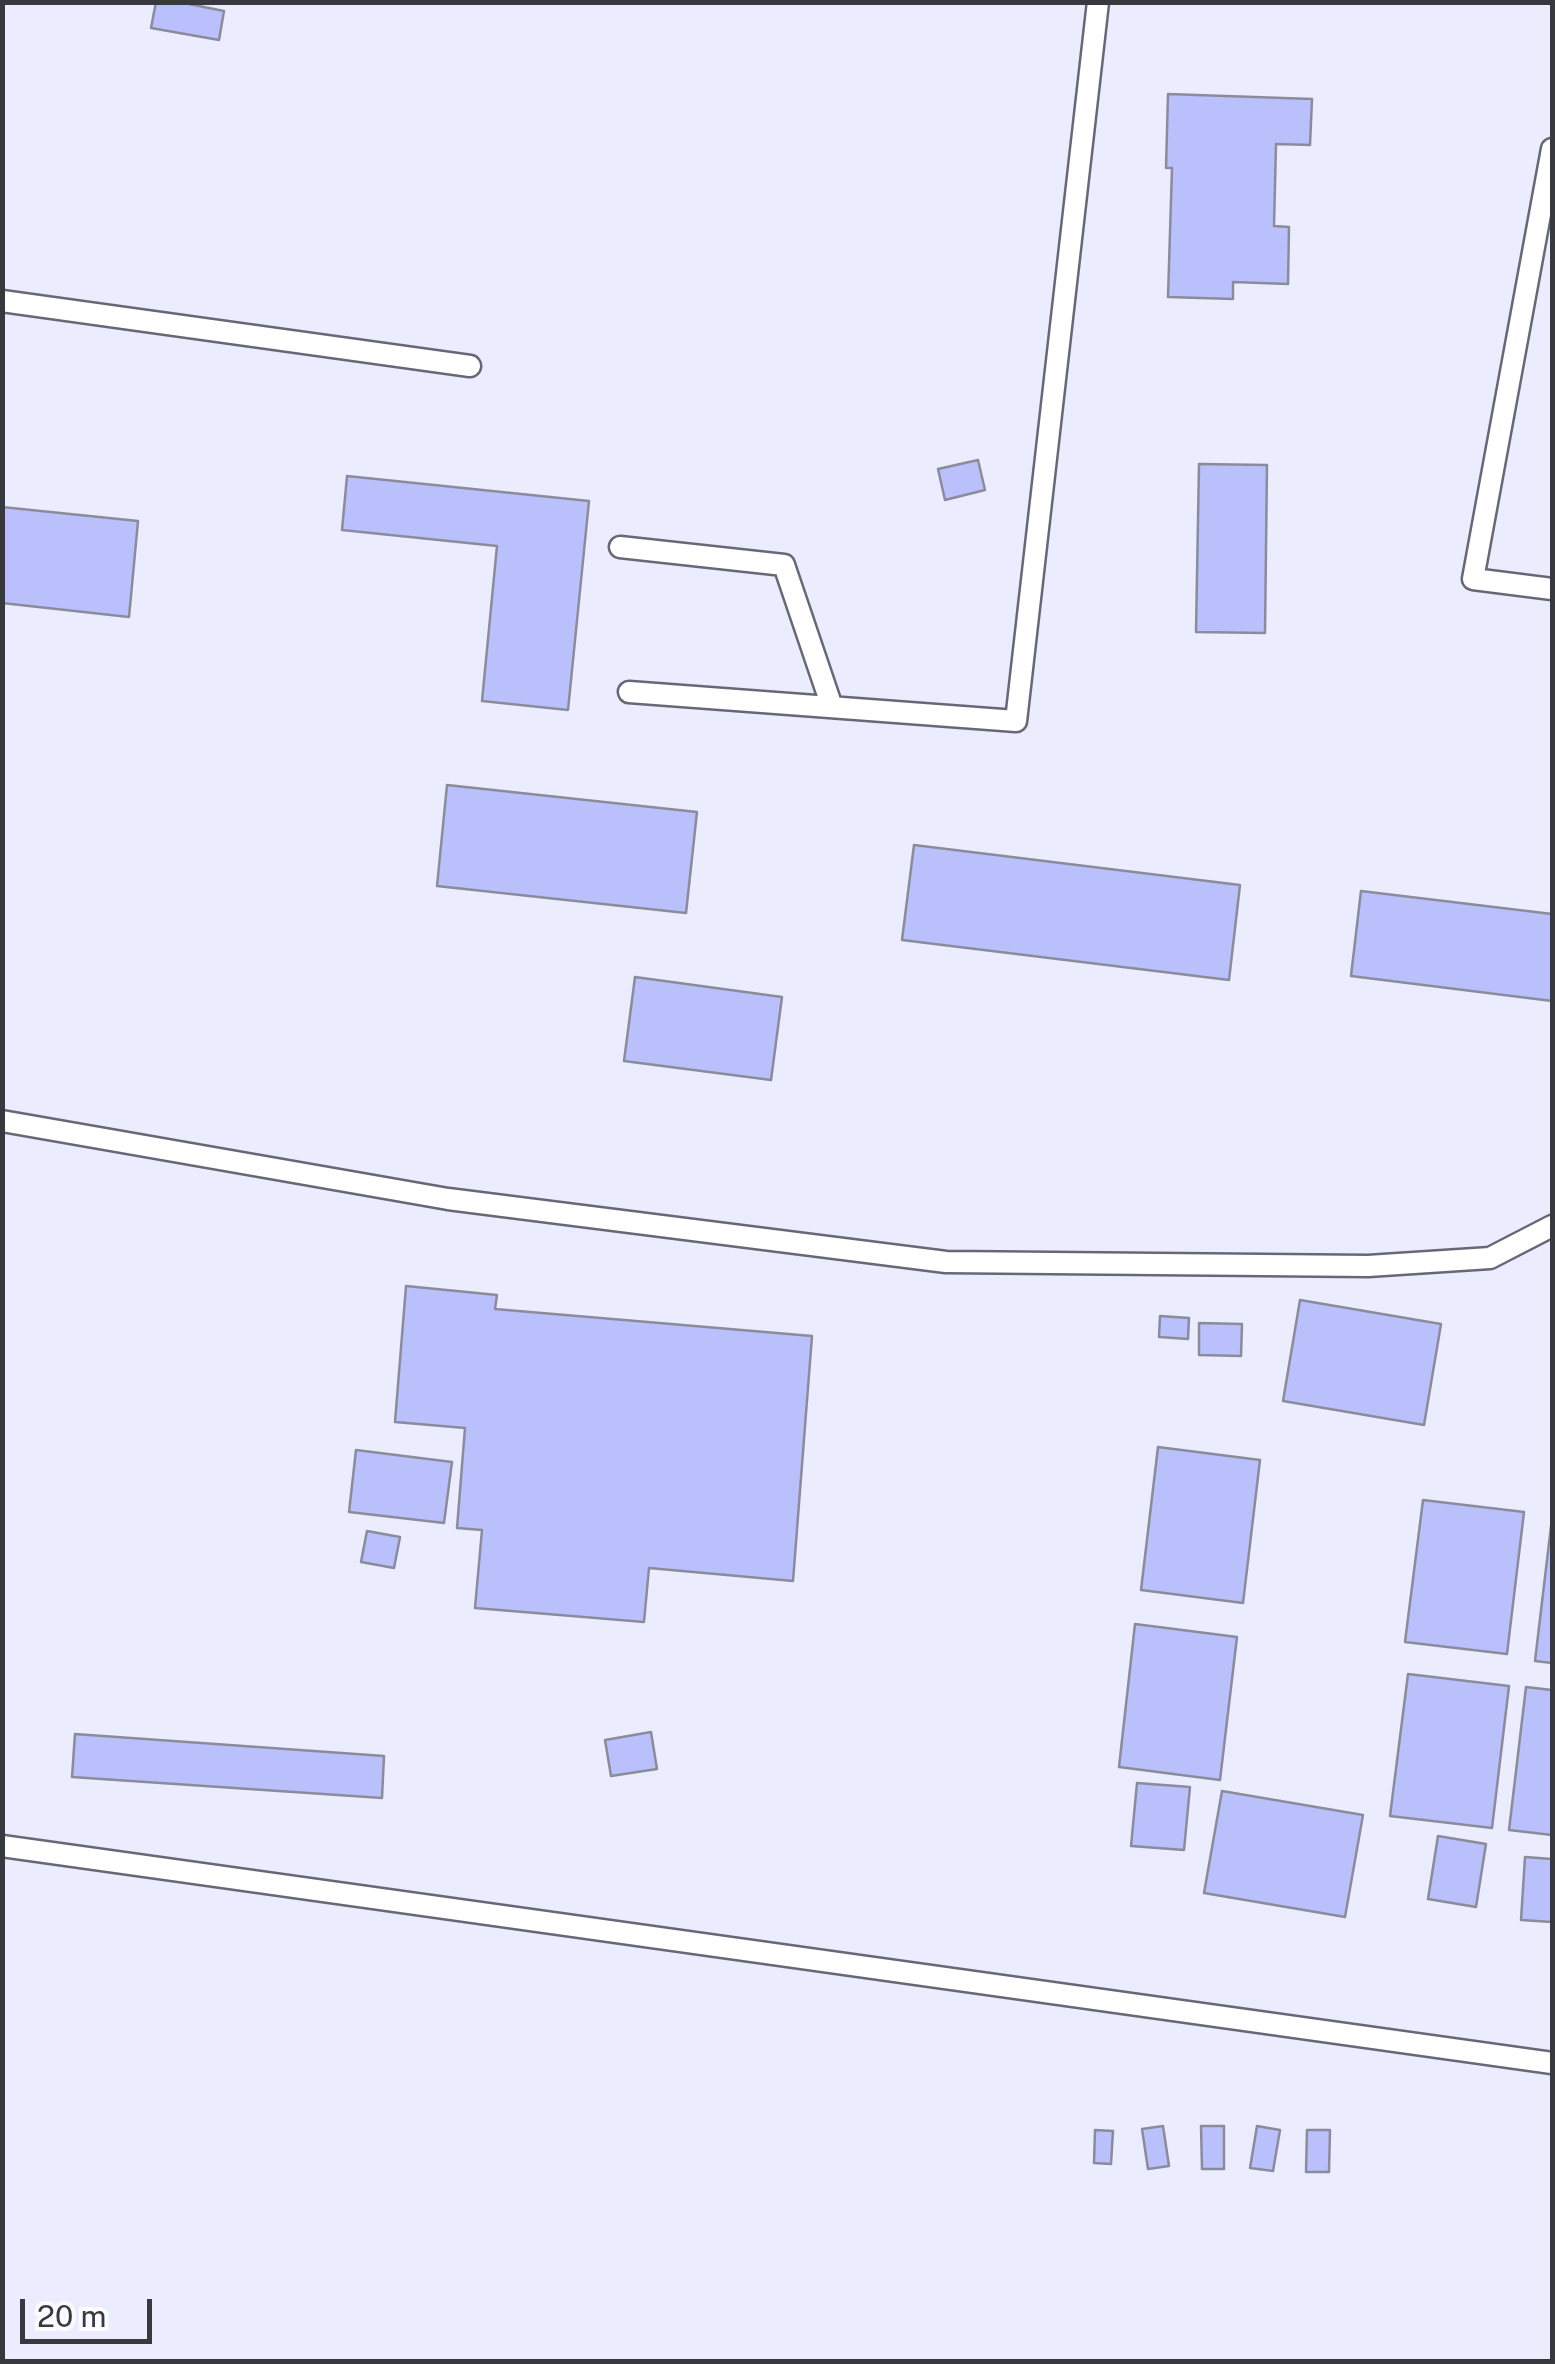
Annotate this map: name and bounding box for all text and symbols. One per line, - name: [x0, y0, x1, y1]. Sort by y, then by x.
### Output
- scale bar: [25, 2279, 158, 2341]
- text: 20 m: [37, 2298, 106, 2334]

